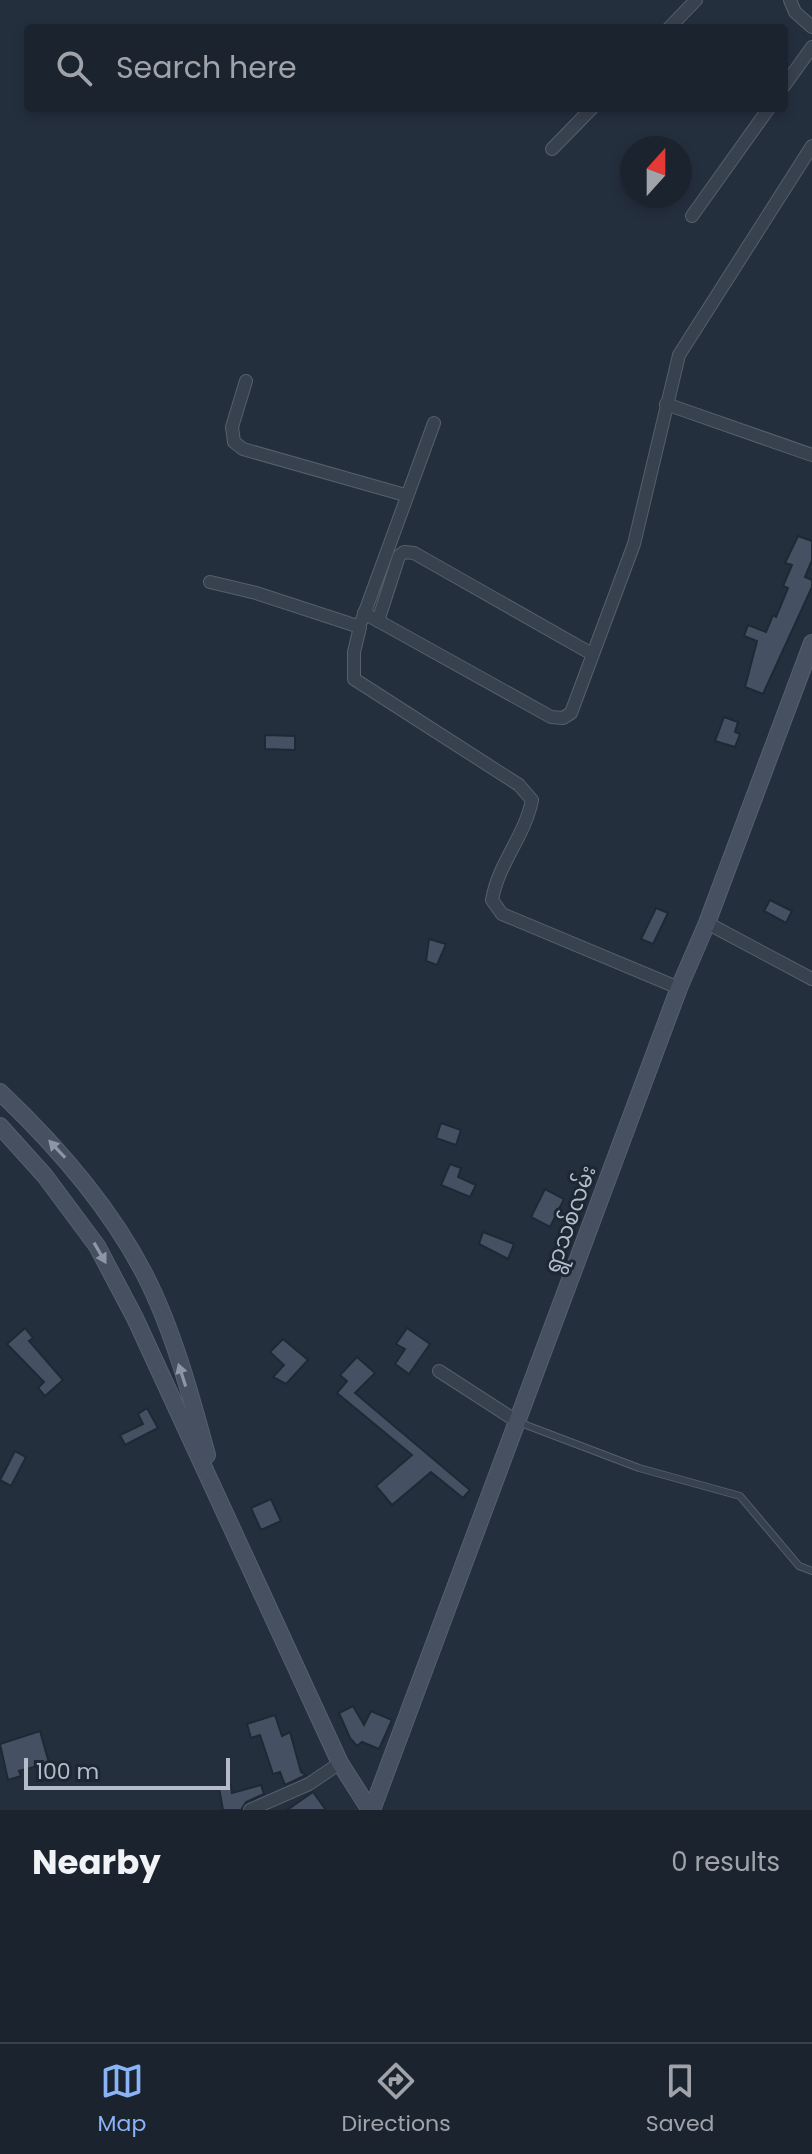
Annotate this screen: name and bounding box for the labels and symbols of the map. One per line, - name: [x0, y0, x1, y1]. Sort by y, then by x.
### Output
- north arrow: [620, 136, 692, 208]
- one-way arrow: [48, 1140, 66, 1159]
- street label: ရွာသစ်လမ်း: [536, 1161, 606, 1278]
- one-way arrow: [93, 1242, 107, 1264]
- one-way arrow: [175, 1362, 188, 1386]
- scale bar: [24, 1754, 230, 1790]

